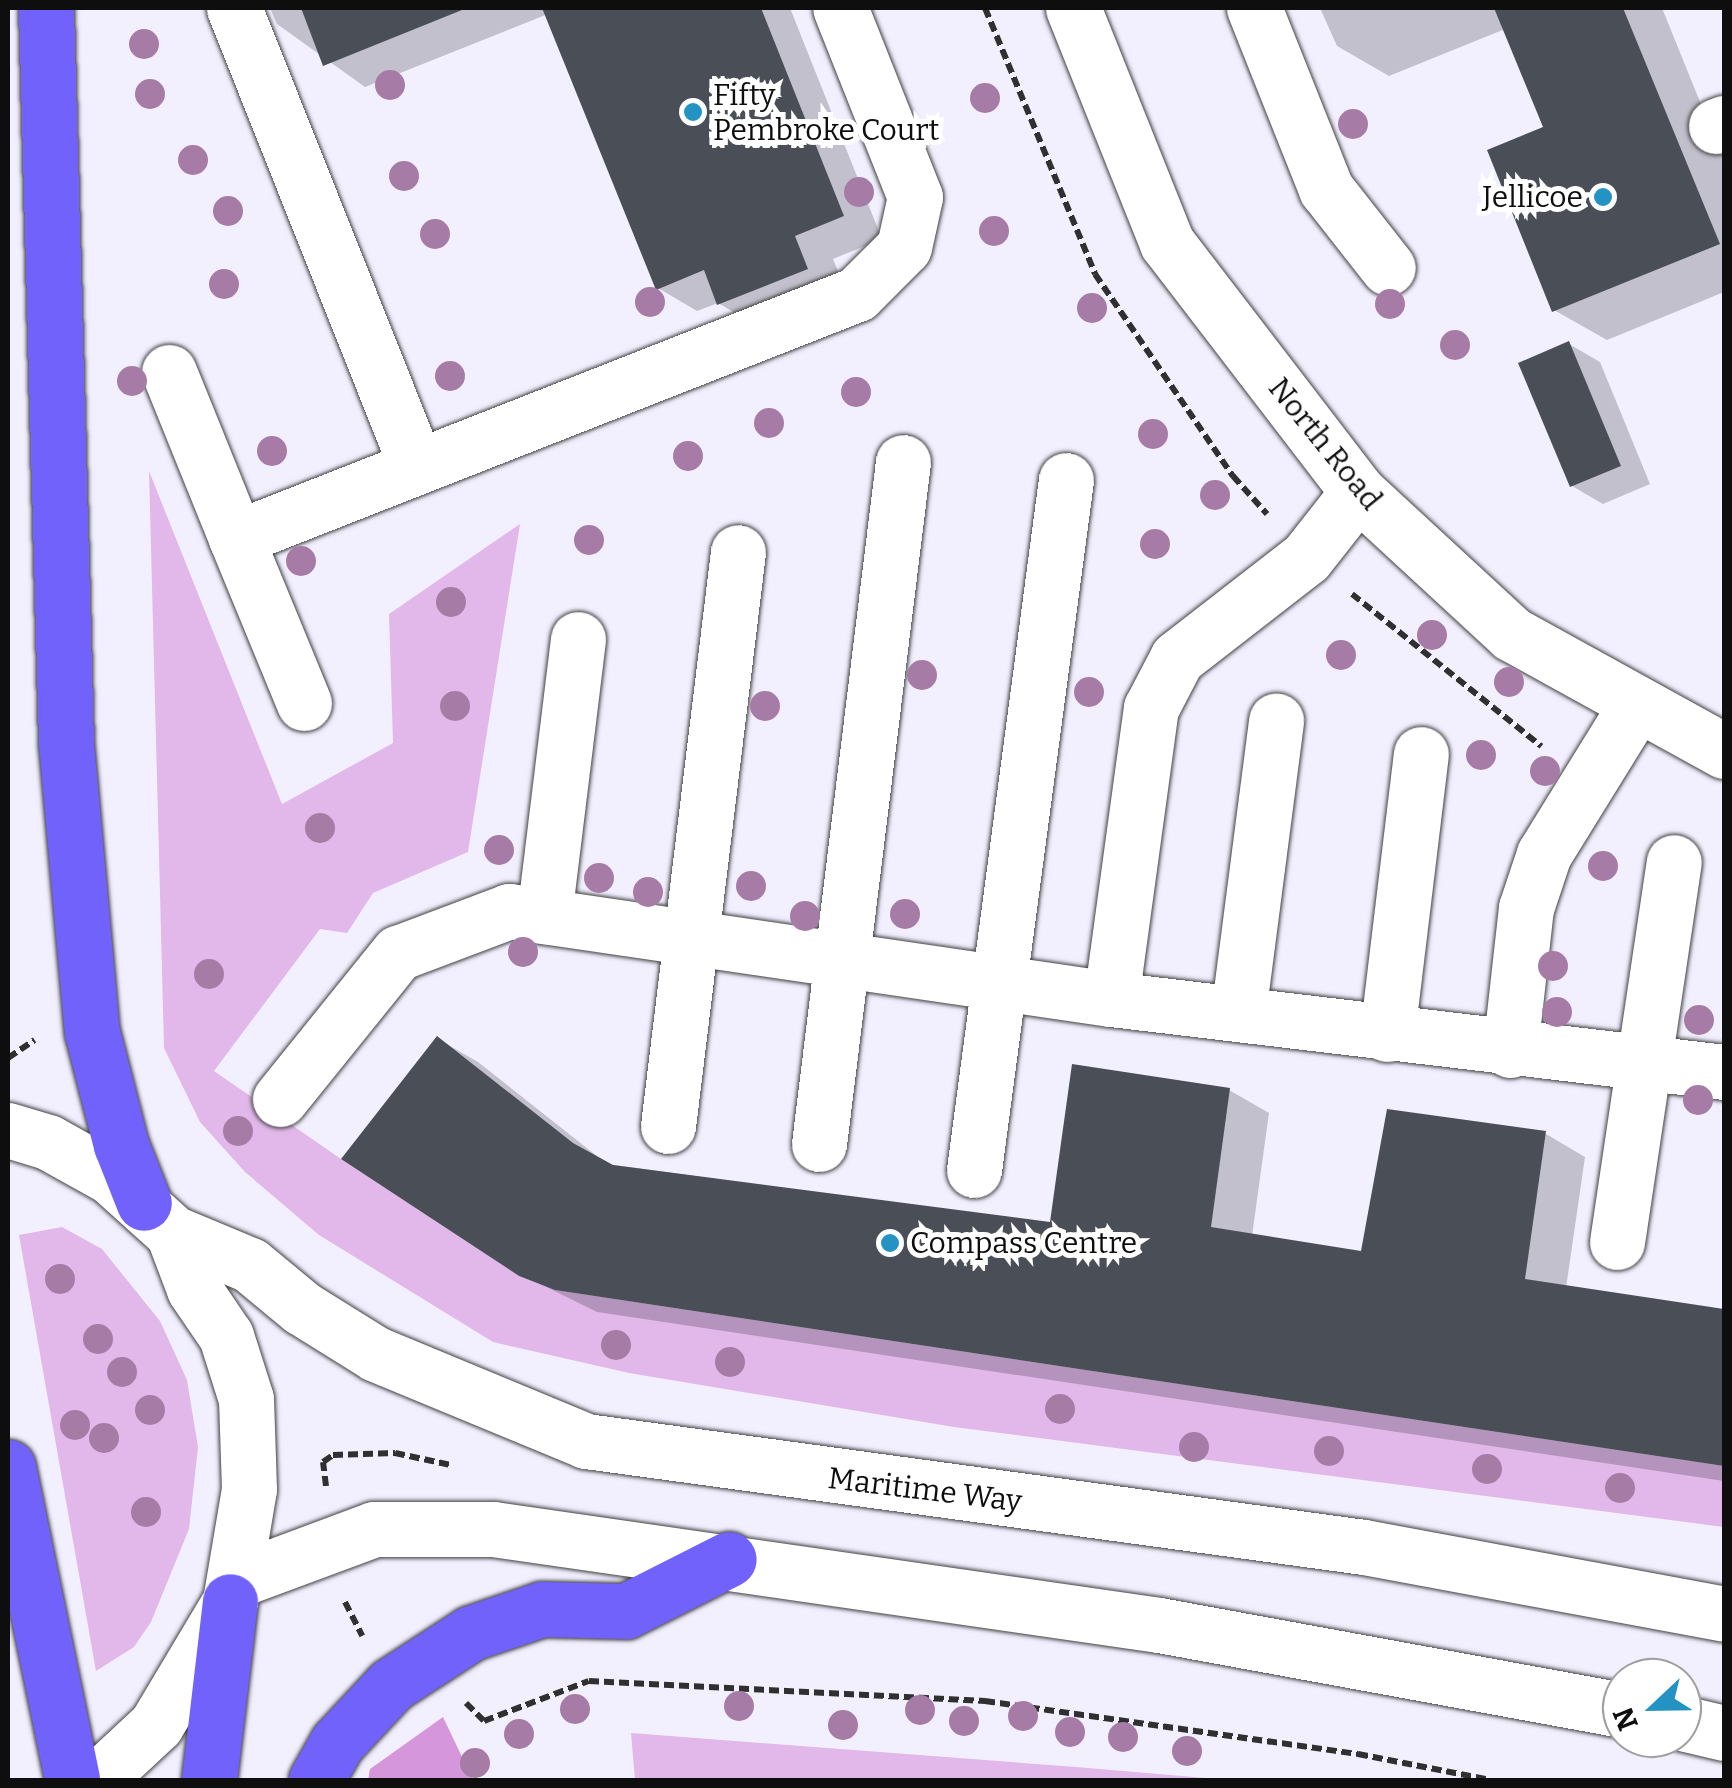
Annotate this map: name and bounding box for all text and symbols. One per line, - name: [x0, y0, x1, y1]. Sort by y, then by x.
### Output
- place label: Fifty Pembroke Court: [713, 77, 939, 148]
- marker: Fifty Pembroke Court: [682, 101, 704, 123]
- place label: Jellicoe: [1482, 179, 1583, 215]
- marker: Jellicoe: [1592, 186, 1614, 208]
- street label: North Road: [1261, 371, 1389, 517]
- place label: Compass Centre: [910, 1225, 1137, 1261]
- marker: Compass Centre: [879, 1232, 901, 1254]
- street label: Maritime Way: [826, 1460, 1024, 1520]
- north arrow: [1602, 1658, 1702, 1758]
- text: N: [1606, 1702, 1645, 1735]

